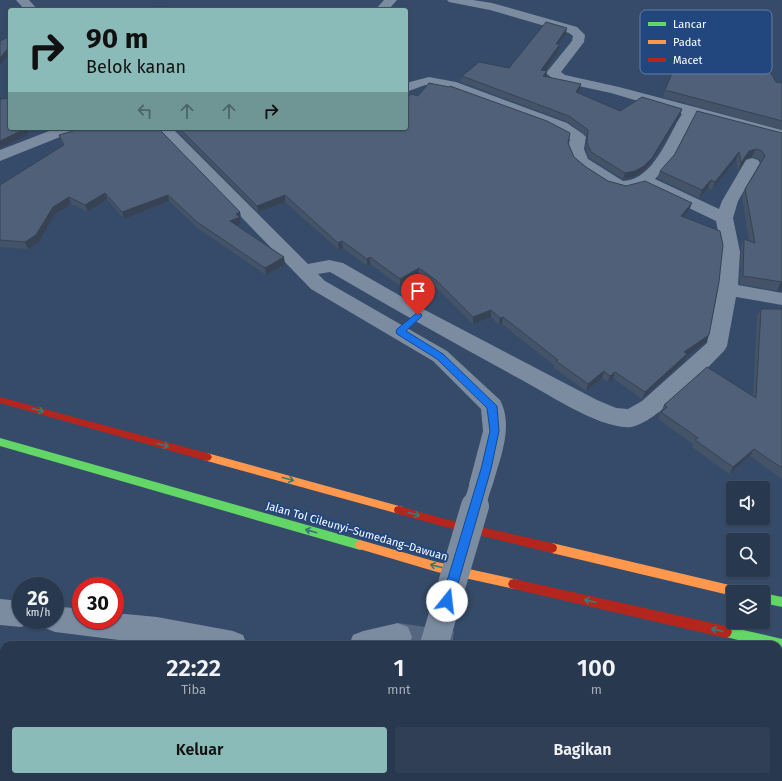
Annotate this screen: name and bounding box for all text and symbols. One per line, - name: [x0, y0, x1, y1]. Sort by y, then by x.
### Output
- legend: [640, 10, 772, 74]
- text: Lancar: [673, 18, 707, 31]
- text: 90 m: [86, 22, 148, 55]
- icon: right: [20, 24, 72, 76]
- text: Padat: [673, 36, 701, 49]
- text: Macet: [673, 54, 703, 67]
- text: Belok kanan: [86, 56, 186, 78]
- icon: left: [134, 100, 156, 122]
- icon: ahead: [176, 100, 198, 122]
- icon: ahead: [218, 100, 240, 122]
- icon: right: [260, 100, 282, 122]
- pin: [401, 274, 435, 315]
- icon: arrive: [407, 280, 429, 302]
- one-way arrow: [31, 407, 44, 414]
- one-way arrow: [156, 442, 169, 449]
- one-way arrow: [281, 476, 294, 484]
- map controls: [726, 481, 770, 629]
- button: sound: [726, 481, 770, 525]
- street label: Jalan Tol Cileunyi–Sumedang–Dawuan: [265, 499, 449, 564]
- one-way arrow: [407, 511, 420, 518]
- one-way arrow: [305, 527, 318, 534]
- button: search: [726, 533, 770, 577]
- one-way arrow: [430, 562, 443, 569]
- speed limit sign: 30: [72, 577, 124, 629]
- position arrow: [426, 580, 468, 622]
- button: layers: [726, 585, 770, 629]
- text: 26: [27, 586, 49, 610]
- one-way arrow: [584, 597, 597, 605]
- text: km/h: [26, 607, 50, 619]
- one-way arrow: [710, 626, 723, 634]
- text: 22:22: [166, 654, 221, 682]
- text: 1: [394, 654, 405, 682]
- text: 100: [577, 654, 616, 682]
- text: Tiba: [181, 682, 206, 697]
- text: mnt: [387, 682, 411, 697]
- text: m: [591, 682, 602, 697]
- button: Keluar: [12, 727, 387, 773]
- button: Bagikan: [395, 727, 770, 773]

